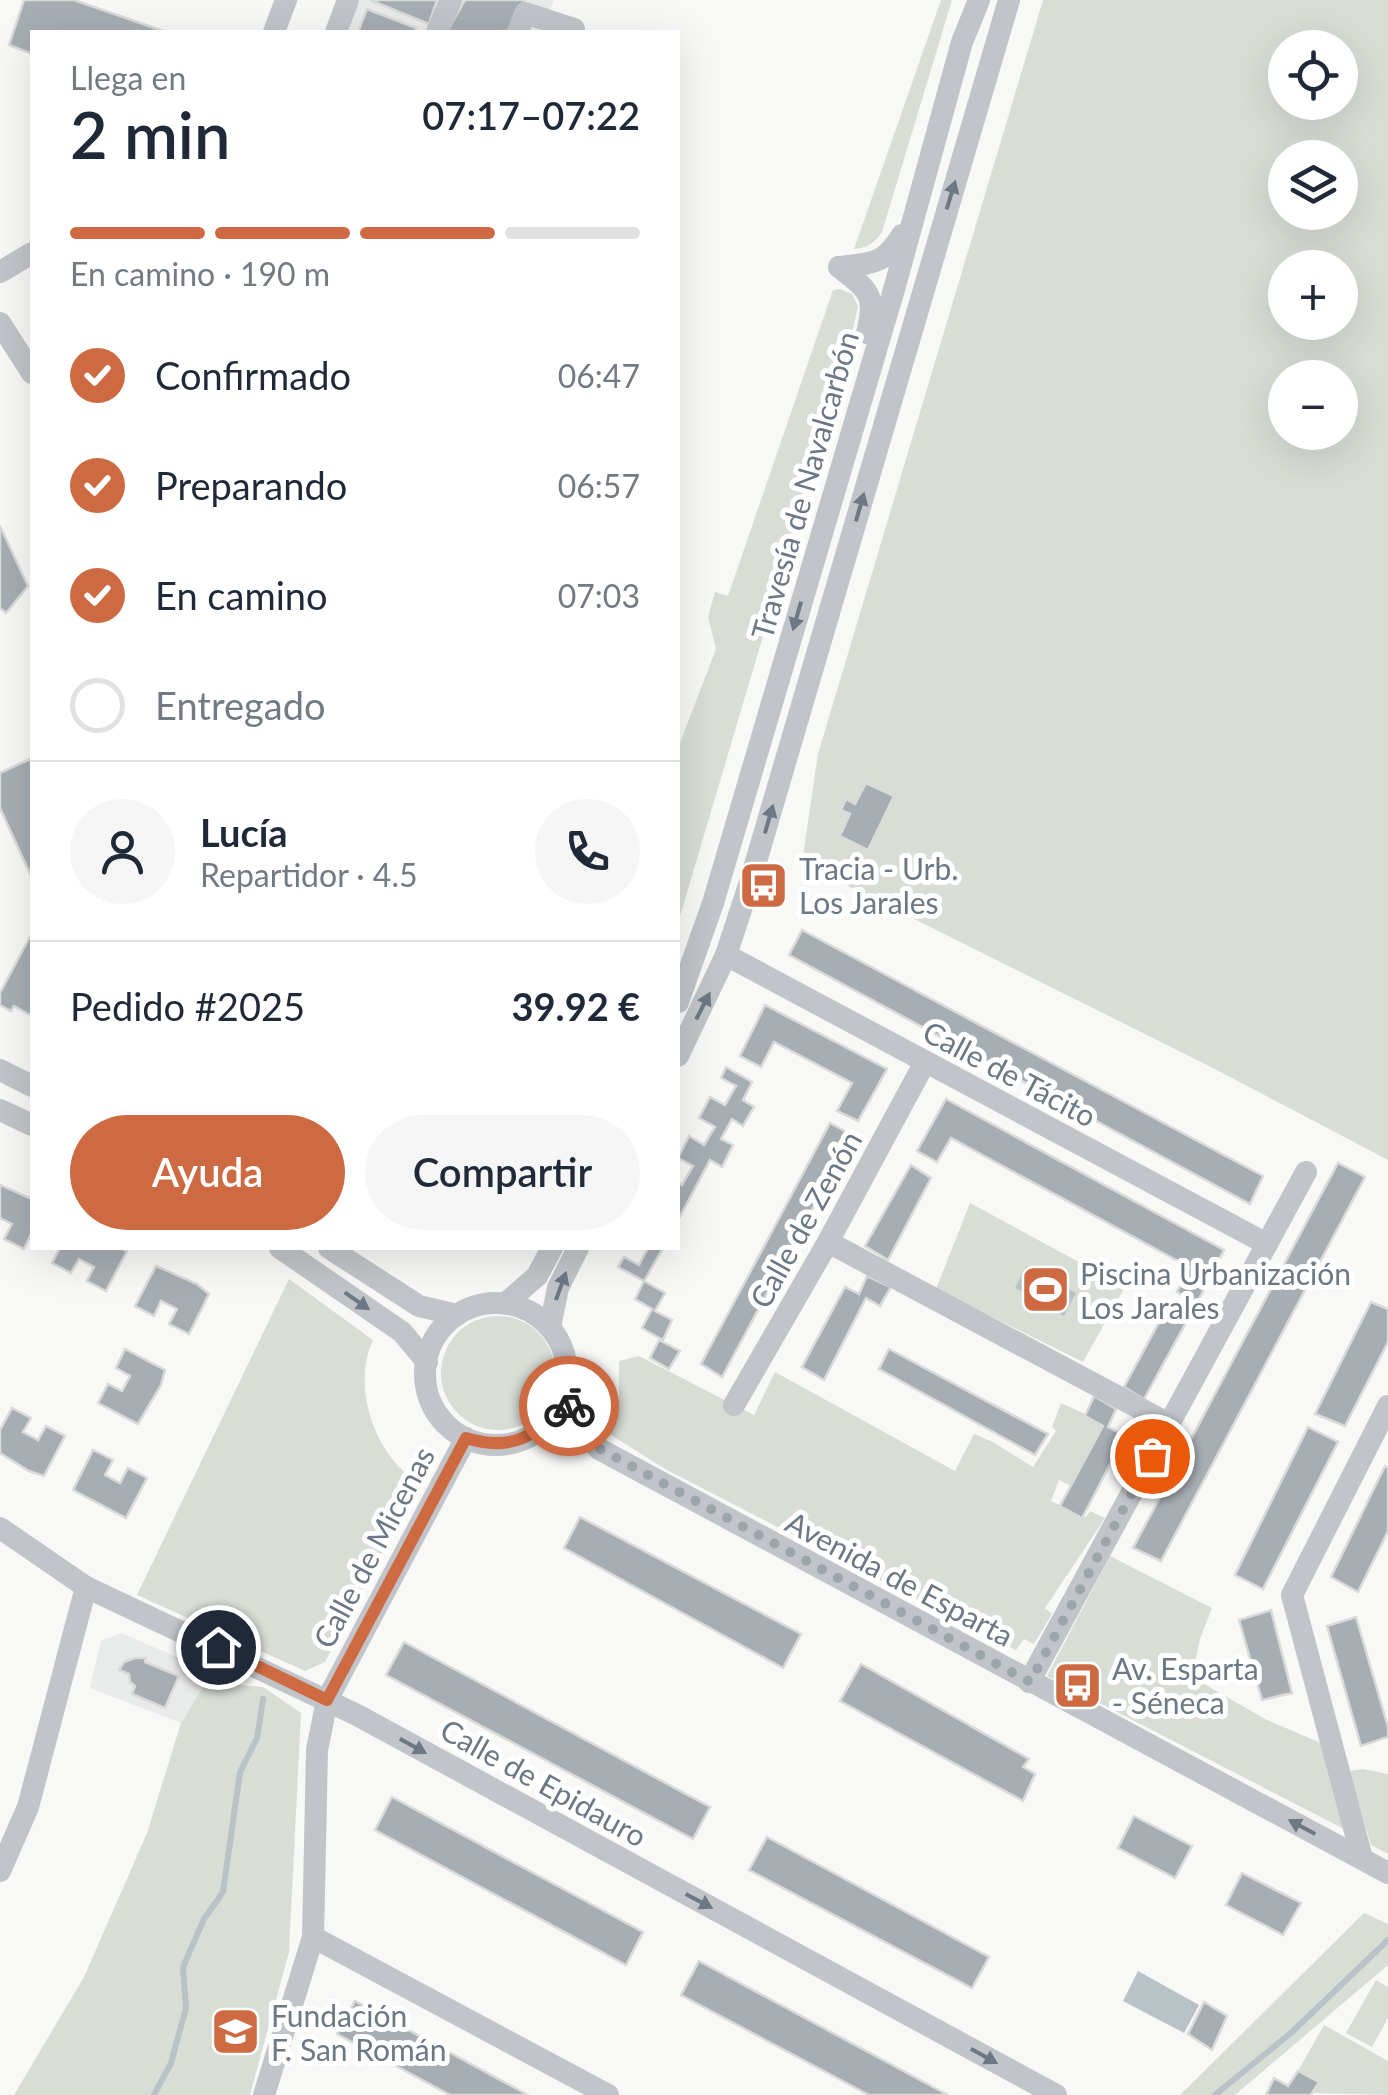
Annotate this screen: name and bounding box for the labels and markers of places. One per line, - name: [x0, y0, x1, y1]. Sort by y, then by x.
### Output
- place label: Tracia - Urb. Los Jarales: [799, 850, 958, 920]
- bus stop icon: Tracia - Urb. Los Jarales: [738, 859, 790, 911]
- place label: Piscina Urbanización Los Jarales: [1080, 1255, 1351, 1325]
- sports icon: Piscina Urbanización Los Jarales: [1019, 1264, 1071, 1316]
- pin: [1110, 1414, 1195, 1499]
- pin: [176, 1605, 261, 1690]
- place label: Av. Esparta - Séneca: [1112, 1650, 1259, 1720]
- bus stop icon: Av. Esparta - Séneca: [1051, 1659, 1103, 1711]
- place label: Fundación F. San Román: [271, 1997, 446, 2067]
- school or university icon: Fundación F. San Román: [210, 2006, 262, 2058]

